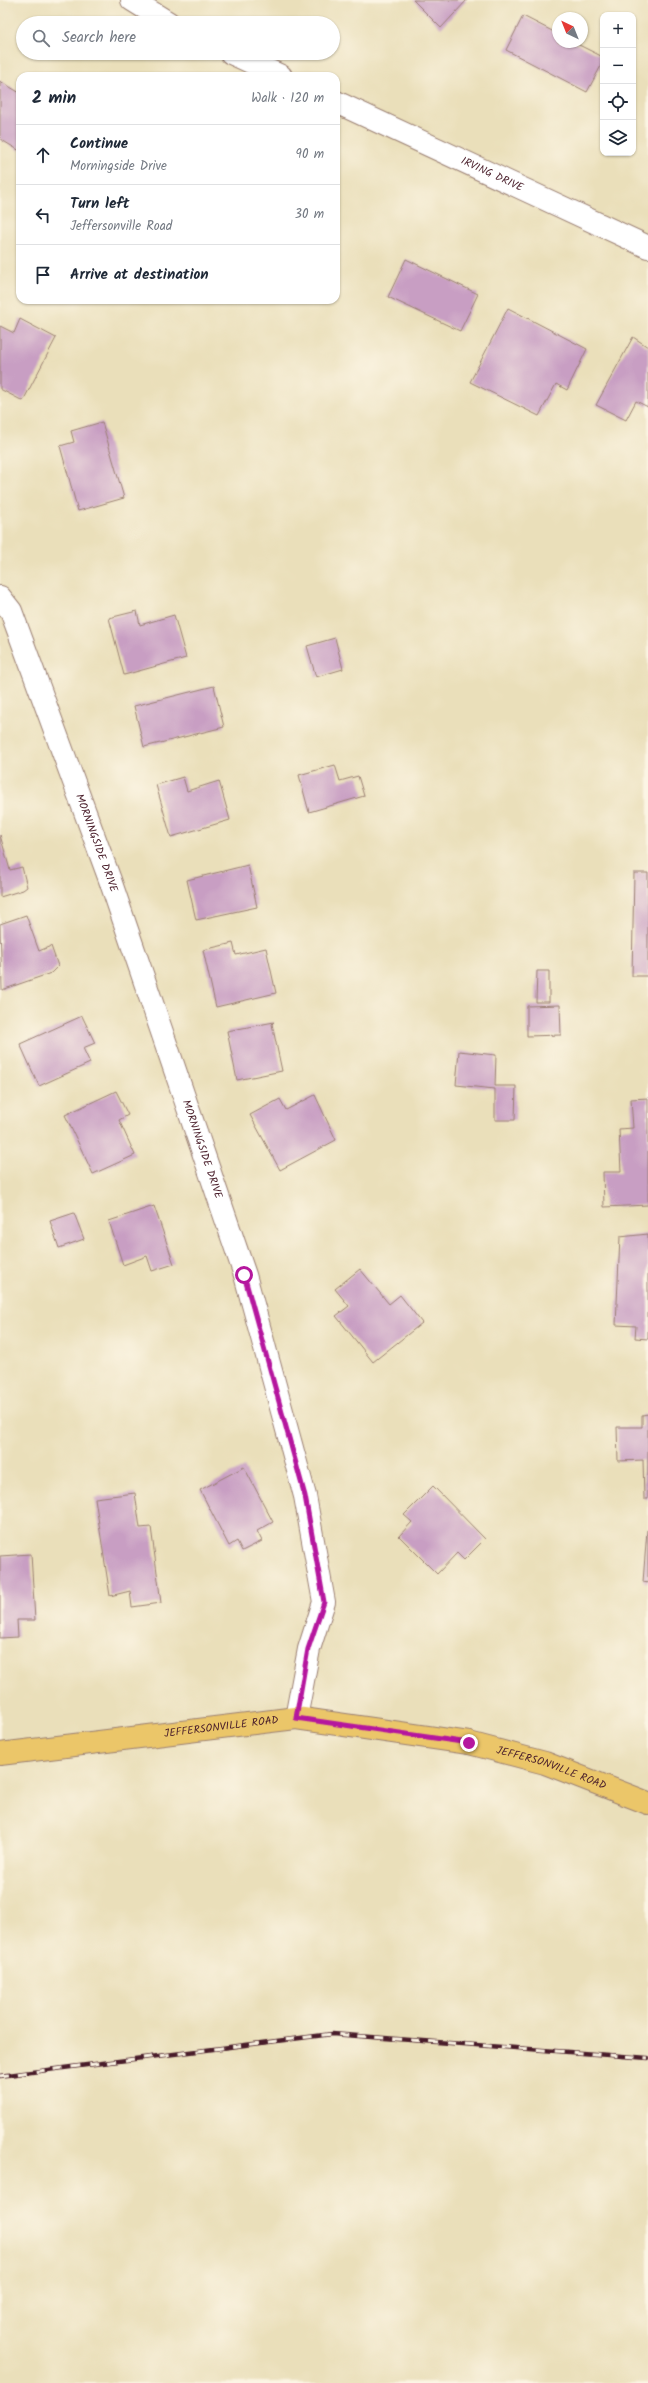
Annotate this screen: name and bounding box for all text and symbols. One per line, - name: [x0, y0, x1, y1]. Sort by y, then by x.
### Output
- north arrow: [552, 12, 588, 48]
- map controls: [600, 12, 636, 156]
- button: +: [600, 12, 636, 48]
- search box: [16, 16, 340, 60]
- text: Search here: [62, 26, 136, 50]
- icon: search: [30, 27, 52, 49]
- button: −: [600, 48, 636, 84]
- button: locate: [600, 84, 636, 120]
- text: 2 min: [32, 85, 76, 112]
- text: Walk · 120 m: [251, 88, 324, 109]
- button: layers: [600, 120, 636, 156]
- text: Continue: [70, 132, 128, 156]
- icon: ahead: [32, 144, 54, 166]
- text: 90 m: [296, 144, 324, 165]
- street label: IRVING DRIVE: [458, 152, 527, 197]
- text: Morningside Drive: [70, 156, 167, 177]
- text: Turn left: [70, 192, 130, 216]
- icon: left: [32, 204, 54, 226]
- text: 30 m: [295, 204, 324, 225]
- text: Jeffersonville Road: [70, 216, 172, 237]
- text: Arrive at destination: [70, 263, 209, 287]
- icon: arrive: [32, 264, 54, 286]
- street label: MORNINGSIDE DRIVE: [70, 791, 123, 895]
- street label: MORNINGSIDE DRIVE: [177, 1097, 227, 1202]
- route start: [235, 1266, 253, 1284]
- street label: JEFFERSONVILLE ROAD: [163, 1711, 280, 1743]
- route end: [460, 1734, 478, 1752]
- street label: JEFFERSONVILLE ROAD: [494, 1742, 609, 1795]

